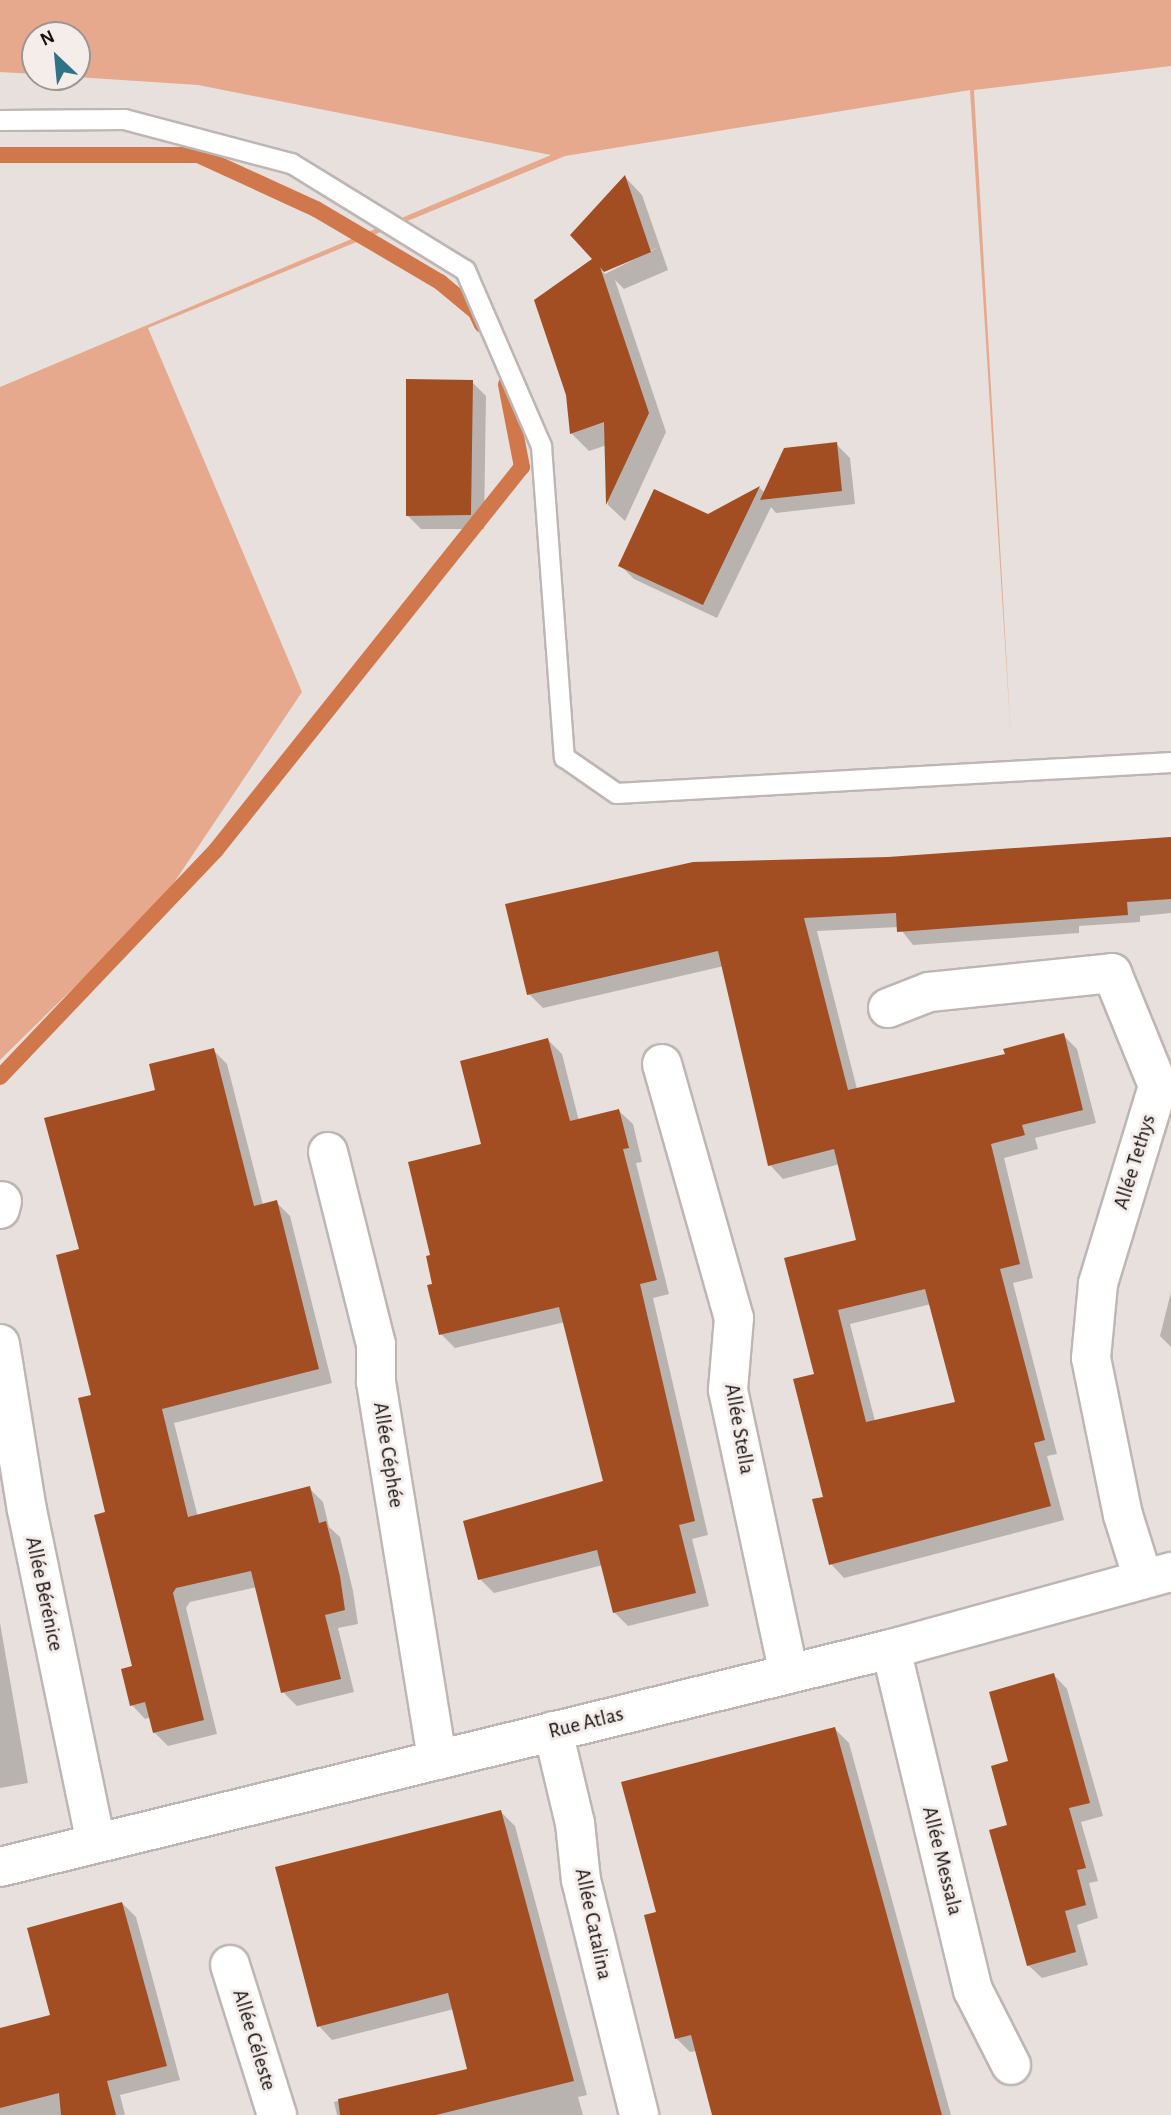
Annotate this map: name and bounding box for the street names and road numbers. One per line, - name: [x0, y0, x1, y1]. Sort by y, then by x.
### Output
- street label: Allée Tethys: [1109, 1112, 1161, 1212]
- street label: Allée Stella: [719, 1382, 759, 1476]
- street label: Allée Céphée: [367, 1400, 409, 1510]
- street label: Allée Bérénice: [20, 1535, 68, 1653]
- street label: Rue Atlas: [546, 1702, 626, 1744]
- street label: Allée Messala: [916, 1804, 968, 1918]
- street label: Allée Catalina: [569, 1866, 617, 1982]
- street label: Allée Céleste: [227, 1986, 281, 2094]

